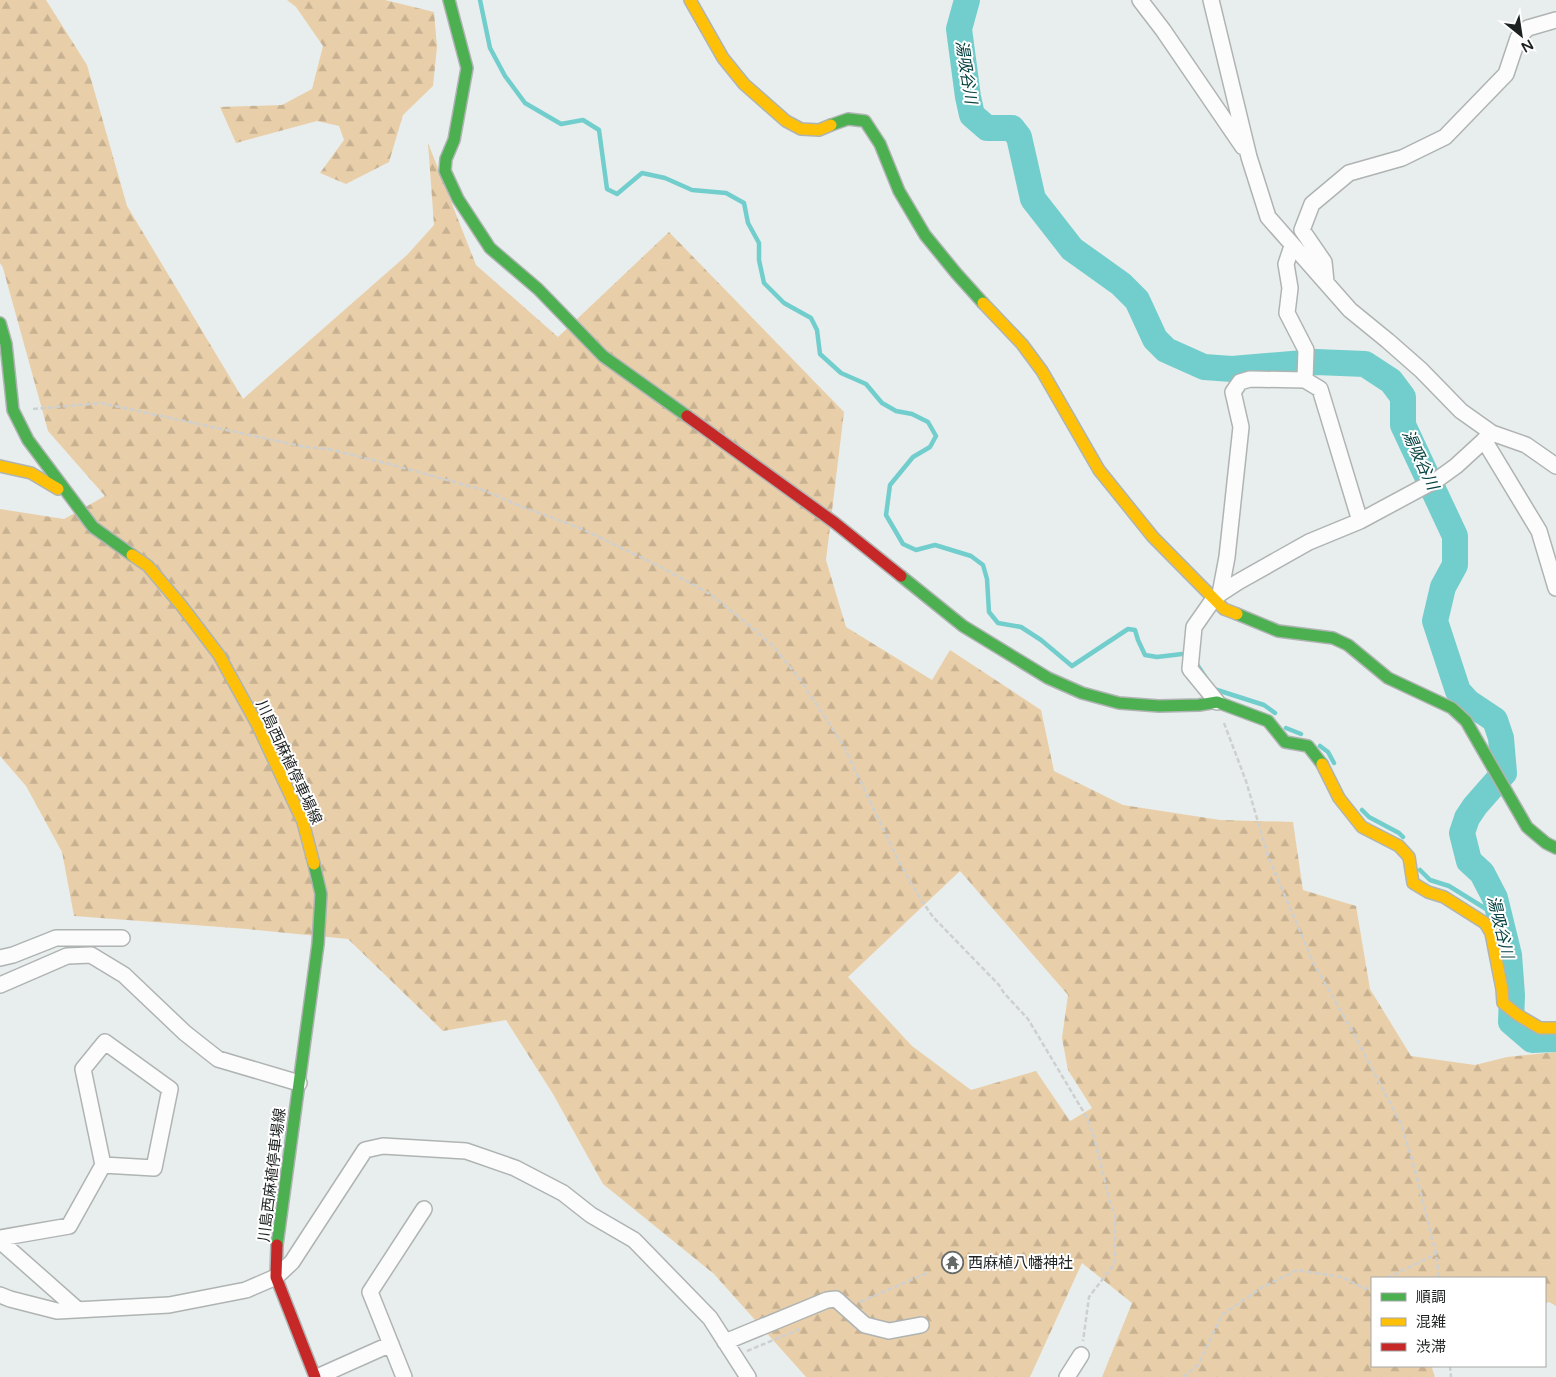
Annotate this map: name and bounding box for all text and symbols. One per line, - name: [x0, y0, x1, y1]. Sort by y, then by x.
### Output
- north arrow: [1496, 10, 1546, 60]
- text: N: [1518, 36, 1536, 56]
- water label: 湯吸谷川: [951, 39, 981, 107]
- water label: 湯吸谷川: [1397, 427, 1443, 495]
- street label: 川島西麻植停車場線: [252, 697, 326, 827]
- water label: 湯吸谷川: [1483, 894, 1518, 962]
- street label: 川島西麻植停車場線: [255, 1107, 289, 1243]
- temple icon: 西麻植八幡神社: [940, 1251, 964, 1275]
- place label: 西麻植八幡神社: [968, 1254, 1073, 1272]
- legend: [1371, 1277, 1546, 1367]
- text: 順調: [1416, 1288, 1446, 1306]
- text: 混雑: [1416, 1313, 1446, 1331]
- text: 渋滞: [1416, 1338, 1446, 1356]

